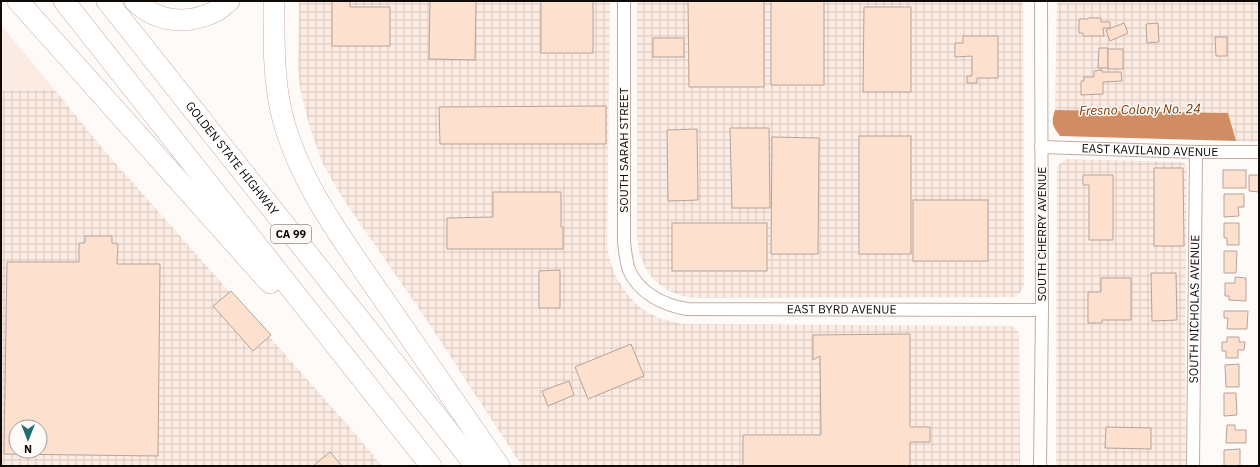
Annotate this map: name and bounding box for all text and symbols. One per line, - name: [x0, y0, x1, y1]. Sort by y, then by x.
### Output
- street label: SOUTH SARAH STREET: [616, 87, 631, 213]
- street label: GOLDEN STATE HIGHWAY: [183, 98, 282, 218]
- water label: Fresno Colony No. 24: [1079, 100, 1201, 119]
- street label: EAST KAVILAND AVENUE: [1081, 140, 1218, 159]
- street label: SOUTH CHERRY AVENUE: [1034, 167, 1049, 301]
- road number: CA 99: [271, 225, 311, 243]
- street label: SOUTH NICHOLAS AVENUE: [1186, 235, 1202, 383]
- street label: EAST BYRD AVENUE: [787, 301, 897, 317]
- north arrow: [8, 419, 48, 459]
- text: N: [24, 442, 32, 456]

